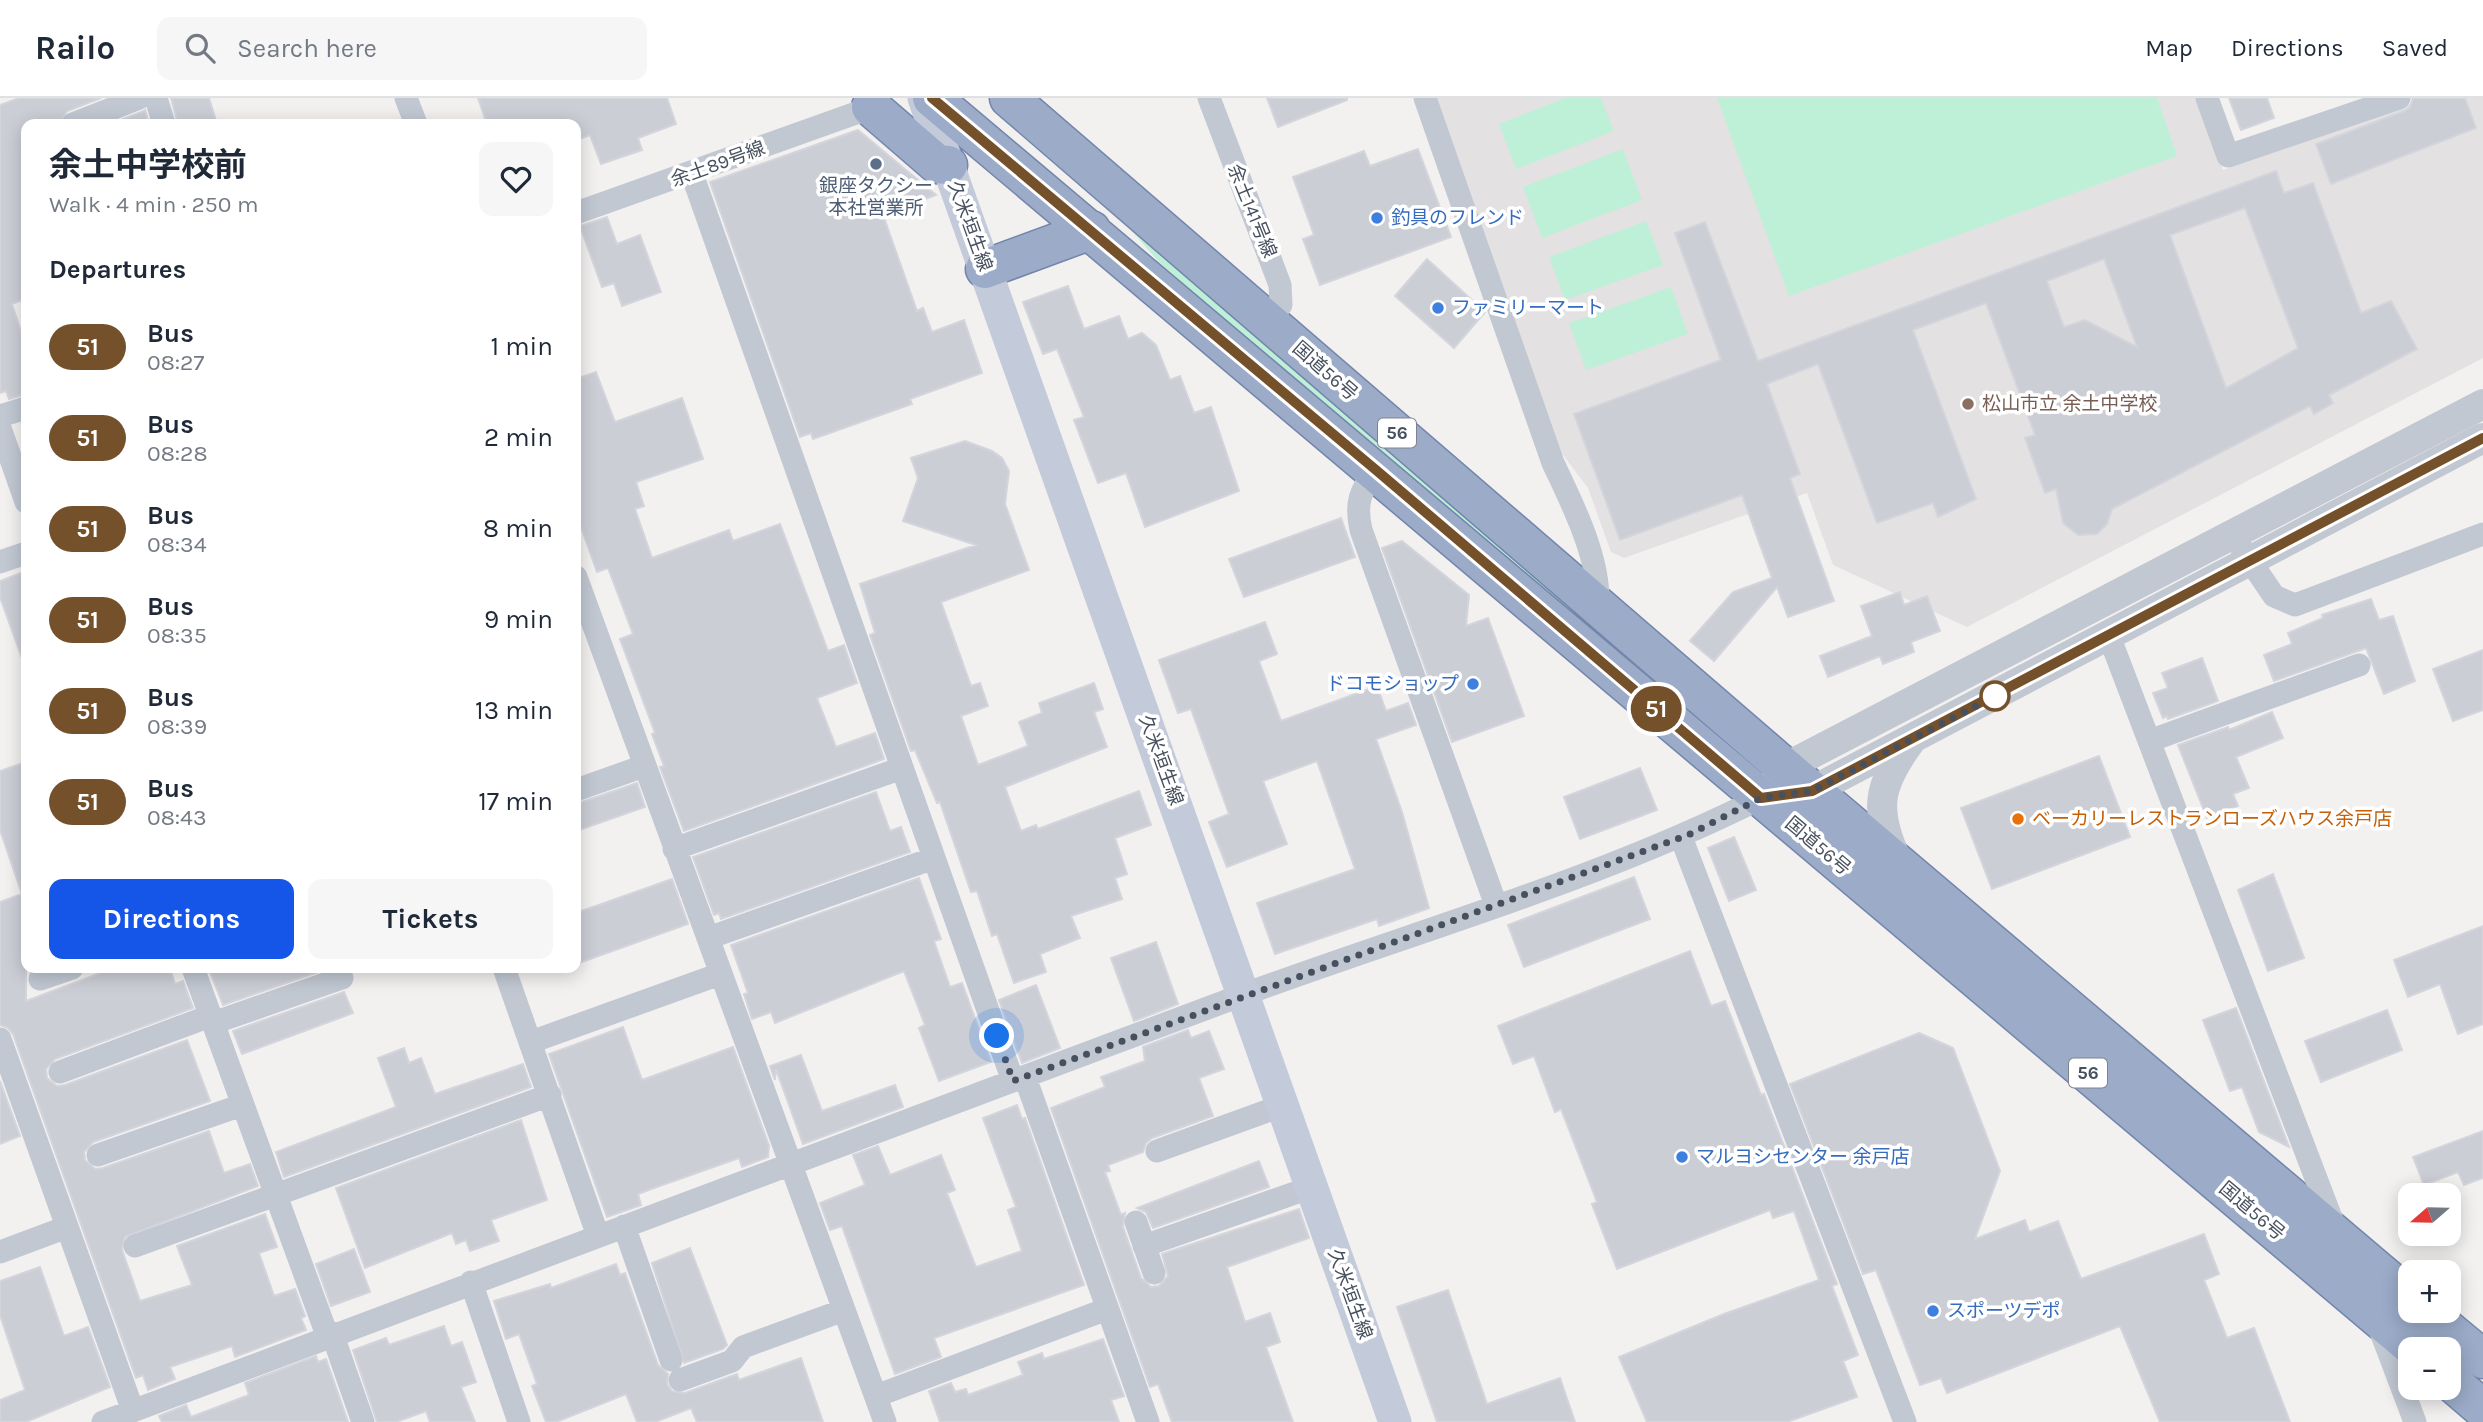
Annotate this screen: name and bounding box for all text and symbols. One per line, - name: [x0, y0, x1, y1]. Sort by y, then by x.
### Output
- search box: [157, 17, 647, 80]
- text: Railo: [35, 29, 115, 67]
- icon: search: [181, 29, 219, 67]
- text: Search here: [237, 33, 377, 64]
- text: Map: [2145, 34, 2193, 62]
- text: Directions: [2231, 34, 2344, 62]
- text: Saved: [2382, 34, 2448, 62]
- street label: 余土89号線: [668, 137, 768, 191]
- button: heart: [479, 142, 553, 216]
- text: 余土中学校前: [49, 146, 247, 184]
- marker: 銀座タクシー 本社営業所: [868, 156, 884, 172]
- street label: 余土141号線: [1223, 161, 1281, 261]
- place label: 銀座タクシー 本社営業所: [819, 175, 933, 219]
- street label: 久米垣生線: [943, 178, 997, 274]
- text: Walk · 4 min · 250 m: [49, 191, 258, 218]
- place label: 釣具のフレンド: [1391, 207, 1524, 229]
- marker: 釣具のフレンド: [1369, 210, 1385, 226]
- text: Departures: [49, 254, 186, 285]
- place label: ファミリーマート: [1452, 297, 1604, 319]
- marker: ファミリーマート: [1430, 300, 1446, 316]
- text: Bus: [147, 318, 194, 349]
- text: 1 min: [490, 331, 553, 362]
- text: 51: [76, 333, 99, 361]
- street label: 国道56号: [1288, 337, 1362, 405]
- text: 08:27: [147, 349, 204, 376]
- place label: 松山市立 余土中学校: [1982, 393, 2158, 415]
- marker: 松山市立 余土中学校: [1960, 396, 1976, 412]
- text: Bus: [147, 409, 194, 440]
- road number: 56: [1378, 418, 1416, 447]
- text: 2 min: [484, 422, 553, 453]
- text: 51: [76, 424, 99, 452]
- text: 08:28: [147, 440, 208, 467]
- text: Bus: [147, 500, 194, 531]
- text: 8 min: [483, 513, 553, 544]
- text: 51: [76, 515, 99, 543]
- text: 08:34: [147, 531, 207, 558]
- text: Bus: [147, 591, 194, 622]
- text: 9 min: [484, 604, 553, 635]
- text: 51: [76, 606, 99, 634]
- text: 08:35: [147, 622, 207, 649]
- place label: ドコモショップ: [1326, 673, 1459, 695]
- marker: ドコモショップ: [1465, 676, 1481, 692]
- unlabelled marker: [1980, 681, 2010, 711]
- text: Bus: [147, 682, 194, 713]
- line badge: 51: [1624, 686, 1688, 732]
- text: 13 min: [475, 695, 553, 726]
- text: 51: [1645, 695, 1667, 723]
- text: 51: [76, 697, 99, 725]
- street label: 久米垣生線: [1134, 712, 1188, 808]
- text: 08:39: [147, 713, 207, 740]
- text: Bus: [147, 773, 194, 804]
- text: 17 min: [478, 786, 553, 817]
- text: 51: [76, 788, 99, 816]
- text: 08:43: [147, 804, 207, 831]
- place label: ベーカリーレストランローズハウス余戸店: [2032, 808, 2392, 830]
- marker: ベーカリーレストランローズハウス余戸店: [2010, 811, 2026, 827]
- street label: 国道56号: [1781, 812, 1855, 880]
- button: Directions: [49, 879, 294, 959]
- button: Tickets: [308, 879, 553, 959]
- your location: [979, 1018, 1014, 1053]
- road number: 56: [2069, 1058, 2107, 1088]
- place label: マルヨシセンター 余戸店: [1696, 1146, 1910, 1168]
- marker: マルヨシセンター 余戸店: [1674, 1149, 1690, 1165]
- street label: 国道56号: [2215, 1177, 2289, 1245]
- north arrow: [2398, 1183, 2460, 1246]
- map controls: [2398, 1183, 2461, 1400]
- street label: 久米垣生線: [1323, 1246, 1377, 1342]
- button: +: [2398, 1260, 2461, 1323]
- place label: スポーツデポ: [1947, 1300, 2061, 1322]
- marker: スポーツデポ: [1925, 1303, 1941, 1319]
- button: −: [2398, 1337, 2461, 1400]

